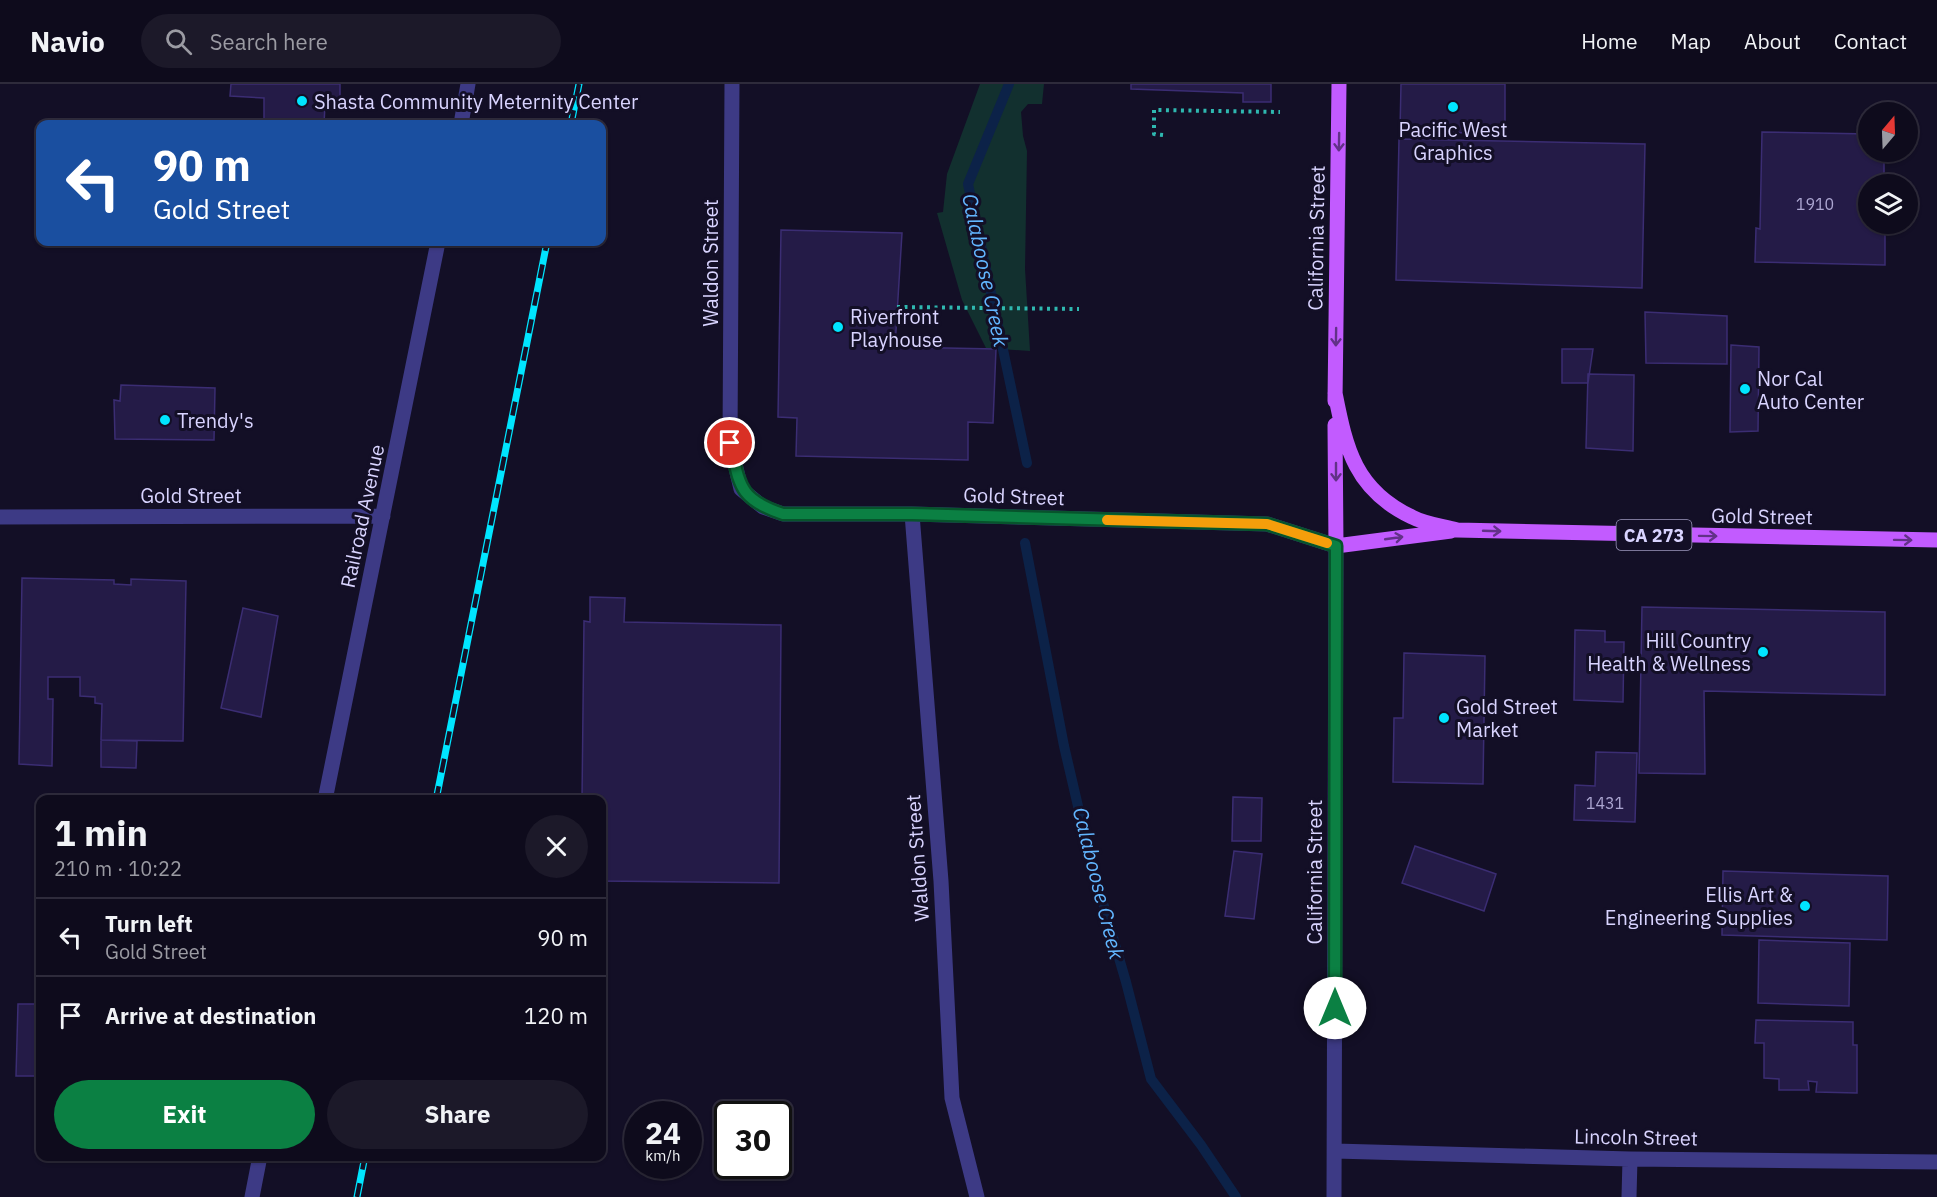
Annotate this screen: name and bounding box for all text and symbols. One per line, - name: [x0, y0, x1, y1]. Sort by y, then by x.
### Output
- search box: [141, 14, 561, 68]
- text: Navio: [30, 23, 105, 60]
- icon: search: [162, 25, 195, 58]
- text: Search here: [210, 27, 328, 56]
- text: Home: [1581, 27, 1638, 55]
- text: Map: [1671, 27, 1711, 55]
- text: About: [1744, 27, 1801, 55]
- text: Contact: [1834, 27, 1907, 55]
- place label: Shasta Community Meternity Center: [314, 88, 638, 115]
- marker: Shasta Community Meternity Center: [295, 94, 309, 108]
- marker: Pacific West Graphics: [1446, 100, 1460, 114]
- north arrow: [1858, 102, 1918, 162]
- map controls: [1858, 102, 1918, 234]
- place label: Pacific West Graphics: [1399, 116, 1507, 166]
- one-way arrow: [1333, 132, 1344, 152]
- text: 90 m: [153, 138, 251, 193]
- icon: left: [54, 144, 132, 222]
- street label: California Street: [1301, 165, 1331, 311]
- button: layers: [1858, 174, 1918, 234]
- text: Gold Street: [153, 191, 290, 226]
- water label: Calaboose Creek: [956, 191, 1016, 350]
- house number: 1910: [1796, 194, 1834, 214]
- street label: Waldon Street: [697, 199, 724, 327]
- place label: Riverfront Playhouse: [850, 303, 943, 353]
- marker: Riverfront Playhouse: [831, 320, 845, 334]
- one-way arrow: [1330, 327, 1342, 347]
- place label: Nor Cal Auto Center: [1757, 365, 1864, 415]
- marker: Nor Cal Auto Center: [1738, 382, 1752, 396]
- place label: Trendy's: [177, 407, 254, 434]
- marker: Trendy's: [158, 413, 172, 427]
- pin: [704, 417, 755, 468]
- icon: arrive: [713, 426, 746, 459]
- street label: Railroad Avenue: [334, 442, 390, 590]
- one-way arrow: [1330, 462, 1342, 482]
- street label: Gold Street: [963, 481, 1065, 511]
- street label: Gold Street: [140, 482, 242, 509]
- street label: Gold Street: [1711, 502, 1813, 530]
- road number: CA 273: [1616, 520, 1692, 550]
- one-way arrow: [1482, 526, 1502, 537]
- one-way arrow: [1698, 530, 1718, 542]
- one-way arrow: [1384, 533, 1403, 544]
- one-way arrow: [1893, 534, 1913, 546]
- place label: Hill Country Health & Wellness: [1587, 627, 1751, 677]
- marker: Hill Country Health & Wellness: [1756, 645, 1770, 659]
- place label: Gold Street Market: [1456, 693, 1558, 743]
- marker: Gold Street Market: [1437, 711, 1451, 725]
- street label: Waldon Street: [899, 793, 935, 923]
- house number: 1431: [1586, 793, 1624, 813]
- street label: California Street: [1301, 799, 1328, 945]
- water label: Calaboose Creek: [1067, 804, 1132, 963]
- text: 1 min: [54, 809, 148, 856]
- button: close: [525, 815, 588, 878]
- text: 210 m · 10:22: [54, 855, 182, 882]
- place label: Ellis Art & Engineering Supplies: [1605, 881, 1793, 931]
- marker: Ellis Art & Engineering Supplies: [1798, 899, 1812, 913]
- text: Turn left: [105, 909, 193, 938]
- icon: left: [54, 921, 87, 954]
- text: 90 m: [537, 923, 588, 952]
- text: Gold Street: [105, 938, 207, 965]
- position arrow: [1303, 976, 1367, 1040]
- icon: arrive: [54, 999, 87, 1032]
- text: Arrive at destination: [105, 1001, 316, 1030]
- text: 120 m: [524, 1001, 588, 1030]
- button: Exit: [54, 1080, 315, 1149]
- button: Share: [327, 1080, 588, 1149]
- speed limit sign: 30: [714, 1101, 792, 1179]
- text: 24: [645, 1113, 681, 1152]
- street label: Lincoln Street: [1574, 1122, 1698, 1152]
- text: km/h: [645, 1146, 681, 1165]

